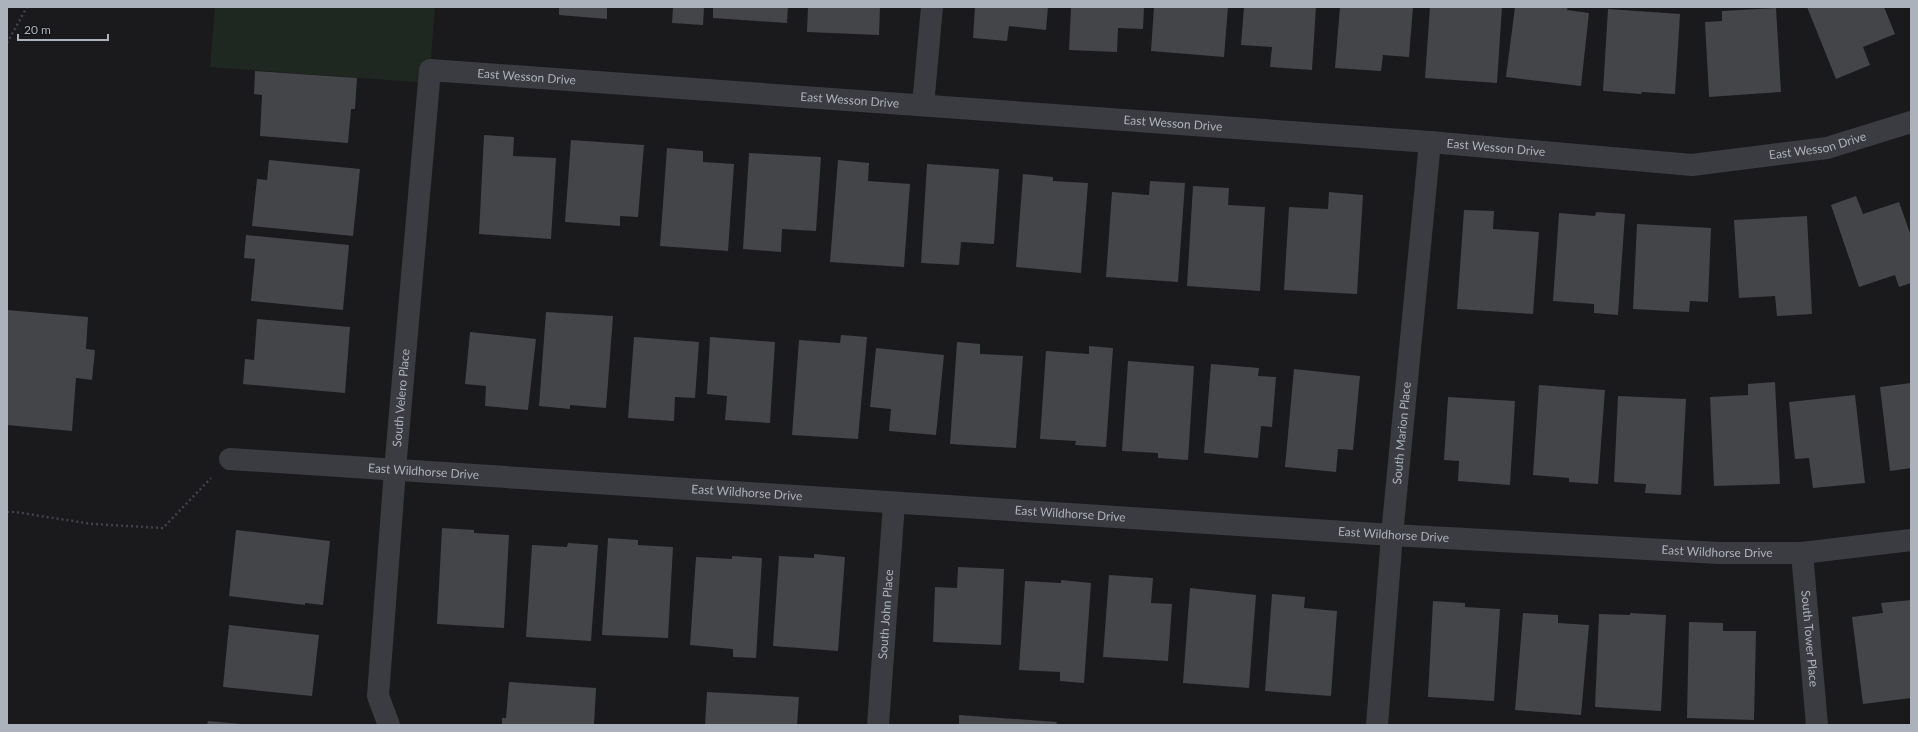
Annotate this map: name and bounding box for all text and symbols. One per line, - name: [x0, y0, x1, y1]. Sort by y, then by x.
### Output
- scale bar: [18, 16, 108, 42]
- text: 20 m: [24, 22, 51, 37]
- street label: East Wesson Drive: [477, 65, 577, 87]
- street label: East Wesson Drive: [800, 89, 900, 111]
- street label: East Wesson Drive: [1123, 112, 1223, 134]
- street label: East Wesson Drive: [1768, 128, 1868, 162]
- street label: East Wesson Drive: [1446, 135, 1546, 159]
- street label: South Velero Place: [389, 348, 413, 448]
- street label: South Marion Place: [1389, 381, 1414, 485]
- street label: East Wildhorse Drive: [368, 460, 480, 482]
- street label: East Wildhorse Drive: [691, 481, 803, 503]
- street label: East Wildhorse Drive: [1014, 502, 1126, 525]
- street label: East Wildhorse Drive: [1338, 523, 1450, 545]
- street label: East Wildhorse Drive: [1661, 542, 1773, 560]
- street label: South John Place: [875, 569, 896, 660]
- street label: South Tower Place: [1798, 590, 1822, 688]

